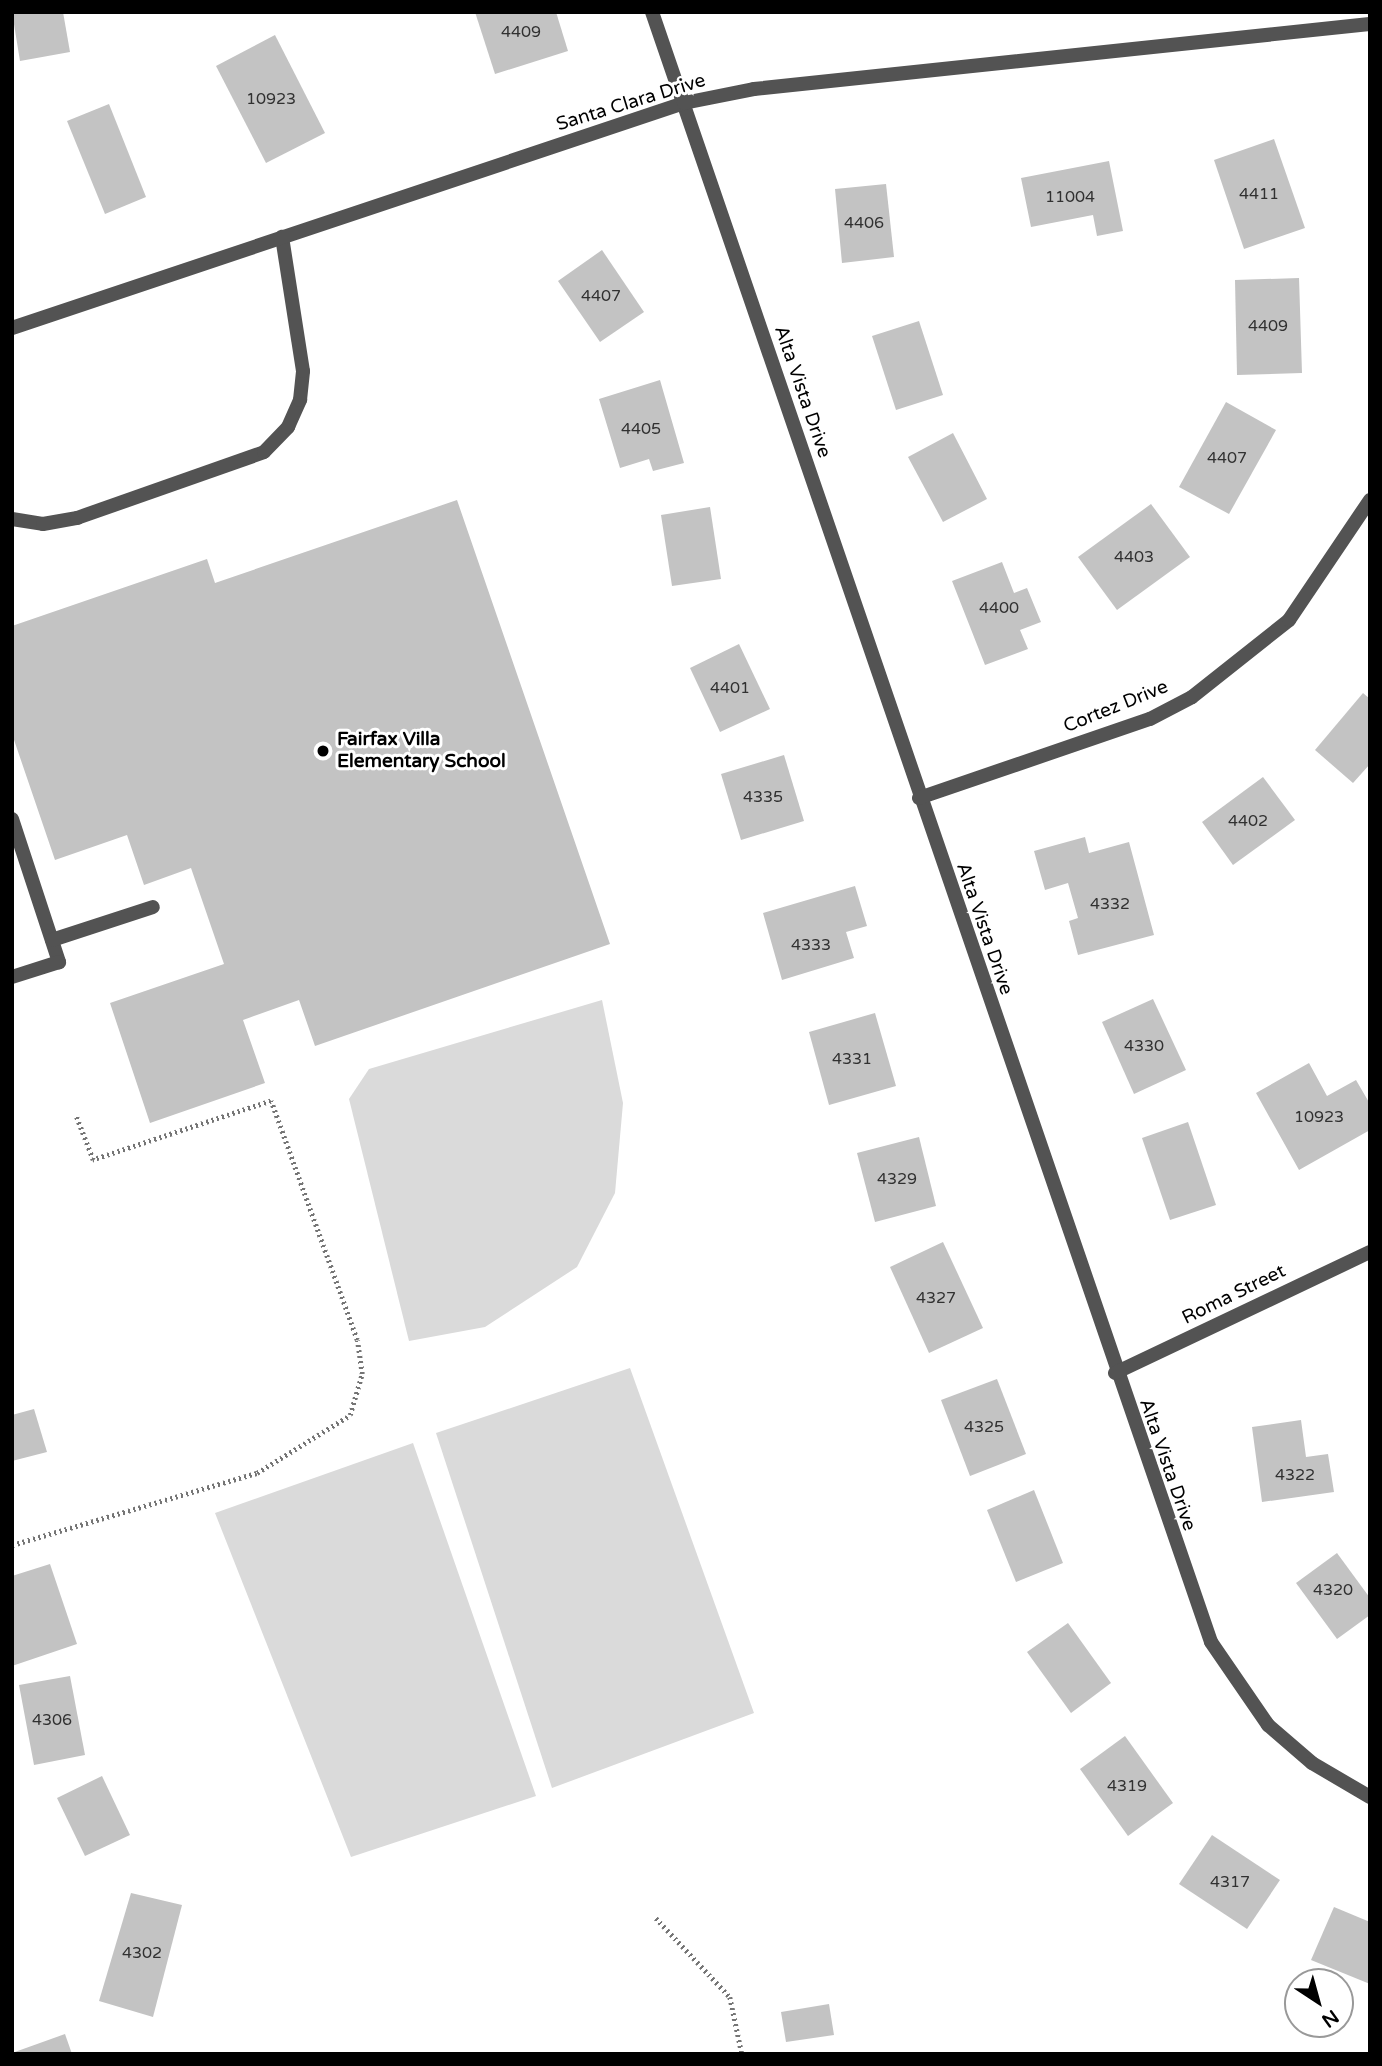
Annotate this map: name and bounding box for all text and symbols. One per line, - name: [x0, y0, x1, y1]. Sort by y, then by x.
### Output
- house number: 4409: [501, 22, 541, 42]
- street label: Santa Clara Drive: [554, 69, 708, 137]
- house number: 10923: [246, 89, 296, 109]
- house number: 4411: [1239, 184, 1279, 204]
- house number: 11004: [1045, 187, 1095, 207]
- house number: 4406: [844, 213, 884, 233]
- house number: 4407: [581, 286, 621, 306]
- house number: 4409: [1248, 316, 1288, 336]
- street label: Alta Vista Drive: [769, 323, 835, 461]
- house number: 4405: [621, 419, 661, 439]
- house number: 4407: [1207, 448, 1247, 468]
- house number: 4403: [1114, 547, 1154, 567]
- house number: 4400: [979, 598, 1019, 618]
- street label: Cortez Drive: [1060, 676, 1172, 738]
- house number: 4401: [710, 678, 750, 698]
- place label: Fairfax Villa Elementary School: [337, 729, 506, 773]
- marker: Fairfax Villa Elementary School: [315, 743, 331, 759]
- house number: 4335: [743, 787, 783, 807]
- house number: 4402: [1228, 811, 1268, 831]
- street label: Alta Vista Drive: [951, 860, 1017, 998]
- house number: 4332: [1090, 894, 1130, 914]
- house number: 4333: [791, 935, 831, 955]
- house number: 4330: [1124, 1036, 1164, 1056]
- house number: 4331: [832, 1049, 872, 1069]
- house number: 10923: [1294, 1107, 1344, 1127]
- house number: 4329: [877, 1169, 917, 1189]
- street label: Roma Street: [1178, 1260, 1290, 1330]
- house number: 4327: [916, 1288, 956, 1308]
- street label: Alta Vista Drive: [1134, 1396, 1200, 1534]
- house number: 4325: [964, 1417, 1004, 1437]
- house number: 4322: [1275, 1465, 1315, 1485]
- house number: 4320: [1313, 1580, 1353, 1600]
- house number: 4306: [32, 1710, 72, 1730]
- house number: 4319: [1107, 1776, 1147, 1796]
- house number: 4317: [1210, 1872, 1250, 1892]
- house number: 4302: [122, 1943, 162, 1963]
- north arrow: [1284, 1968, 1354, 2038]
- text: N: [1318, 2005, 1343, 2032]

